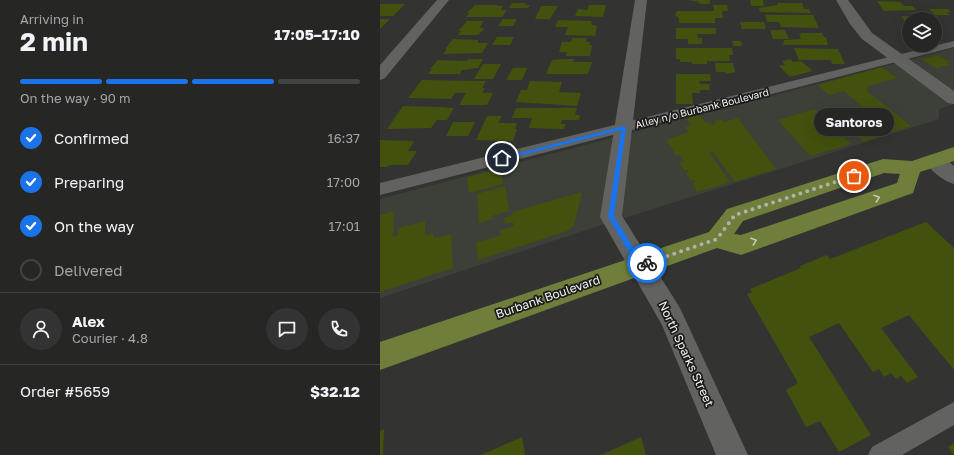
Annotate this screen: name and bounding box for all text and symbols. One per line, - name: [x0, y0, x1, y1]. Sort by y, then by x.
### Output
- text: Arriving in: [20, 11, 84, 27]
- map controls: [902, 12, 942, 52]
- button: layers: [902, 12, 942, 52]
- text: 17:05–17:10: [274, 25, 360, 43]
- text: 2 min: [20, 26, 88, 57]
- street label: Alley n/o Burbank Boulevard: [634, 86, 770, 130]
- text: On the way · 90 m: [20, 90, 131, 106]
- callout: Santoros: [814, 108, 894, 136]
- text: Santoros: [825, 114, 883, 130]
- icon: check: [20, 127, 42, 149]
- text: Confirmed: [54, 129, 129, 147]
- text: 16:37: [327, 130, 360, 146]
- pin: [485, 141, 519, 175]
- icon: home: [491, 147, 513, 169]
- pin: [837, 159, 871, 193]
- icon: bag: [843, 165, 865, 187]
- icon: check: [20, 171, 42, 193]
- text: Preparing: [54, 173, 124, 191]
- text: 17:00: [327, 174, 360, 190]
- one-way arrow: [874, 194, 881, 203]
- icon: check: [20, 215, 42, 237]
- text: On the way: [54, 217, 134, 235]
- text: 17:01: [329, 218, 360, 234]
- one-way arrow: [751, 237, 758, 245]
- courier: [627, 243, 667, 283]
- icon: bike: [636, 252, 658, 274]
- text: Delivered: [54, 261, 122, 279]
- street label: Burbank Boulevard: [494, 272, 602, 321]
- street label: North Sparks Street: [655, 299, 718, 409]
- button: person: [20, 308, 62, 350]
- button: chat: [266, 308, 308, 350]
- button: phone: [318, 308, 360, 350]
- text: Alex: [72, 312, 105, 330]
- text: Courier · 4.8: [72, 330, 148, 346]
- text: Order #5659: [20, 382, 110, 400]
- text: $32.12: [310, 382, 360, 400]

